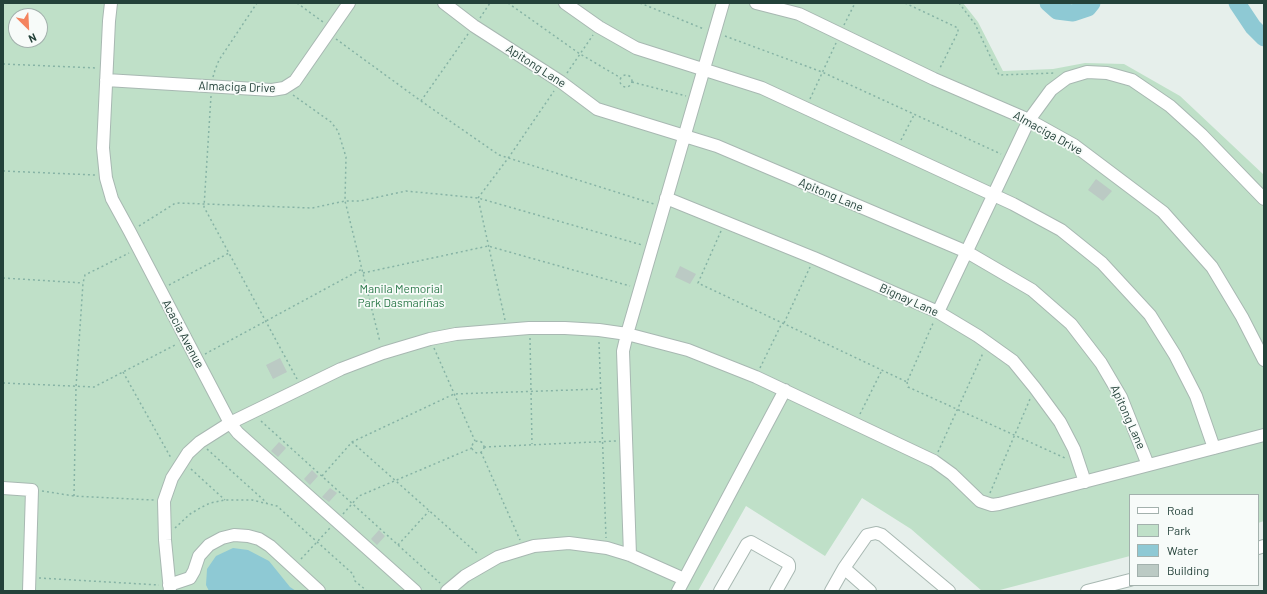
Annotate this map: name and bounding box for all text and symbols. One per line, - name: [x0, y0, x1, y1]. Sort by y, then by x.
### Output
- north arrow: [8, 8, 48, 48]
- text: N: [27, 31, 39, 46]
- street label: Apitong Lane: [503, 41, 569, 91]
- street label: Almaciga Drive: [198, 78, 276, 96]
- street label: Almaciga Drive: [1011, 108, 1085, 158]
- street label: Apitong Lane: [797, 175, 865, 215]
- street label: Bignay Lane: [877, 281, 941, 319]
- park label: Manila Memorial Park Dasmariñas: [357, 282, 445, 310]
- street label: Acacia Avenue: [159, 297, 207, 371]
- street label: Apitong Lane: [1107, 383, 1149, 451]
- legend: [1129, 494, 1259, 586]
- text: Road: [1167, 503, 1194, 517]
- text: Park: [1167, 523, 1191, 537]
- text: Water: [1167, 543, 1198, 557]
- text: Building: [1167, 563, 1209, 577]

